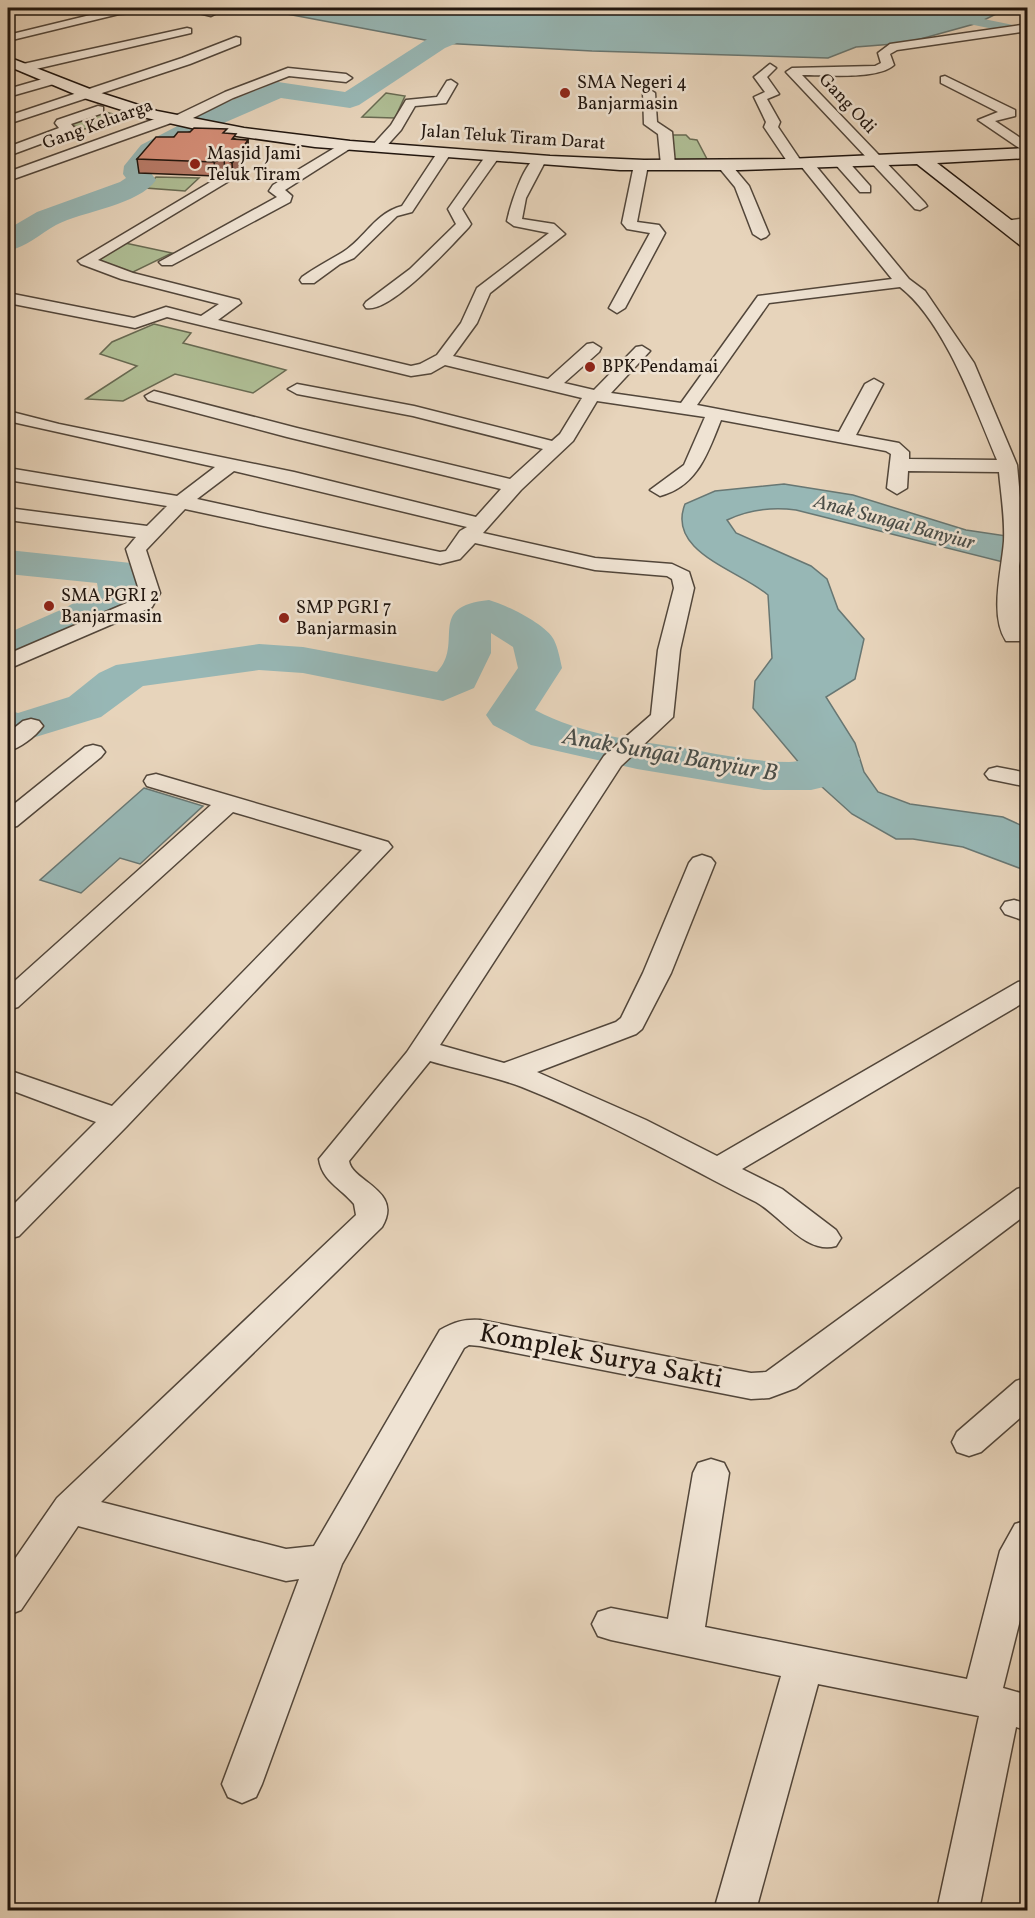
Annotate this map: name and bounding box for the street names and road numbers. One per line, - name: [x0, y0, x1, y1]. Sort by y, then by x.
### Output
- street label: Gang Odi: [812, 68, 882, 140]
- street label: Gang Keluarga: [39, 93, 157, 157]
- street label: Jalan Teluk Tiram Darat: [420, 119, 606, 157]
- street label: Komplek Surya Sakti: [476, 1315, 726, 1399]

